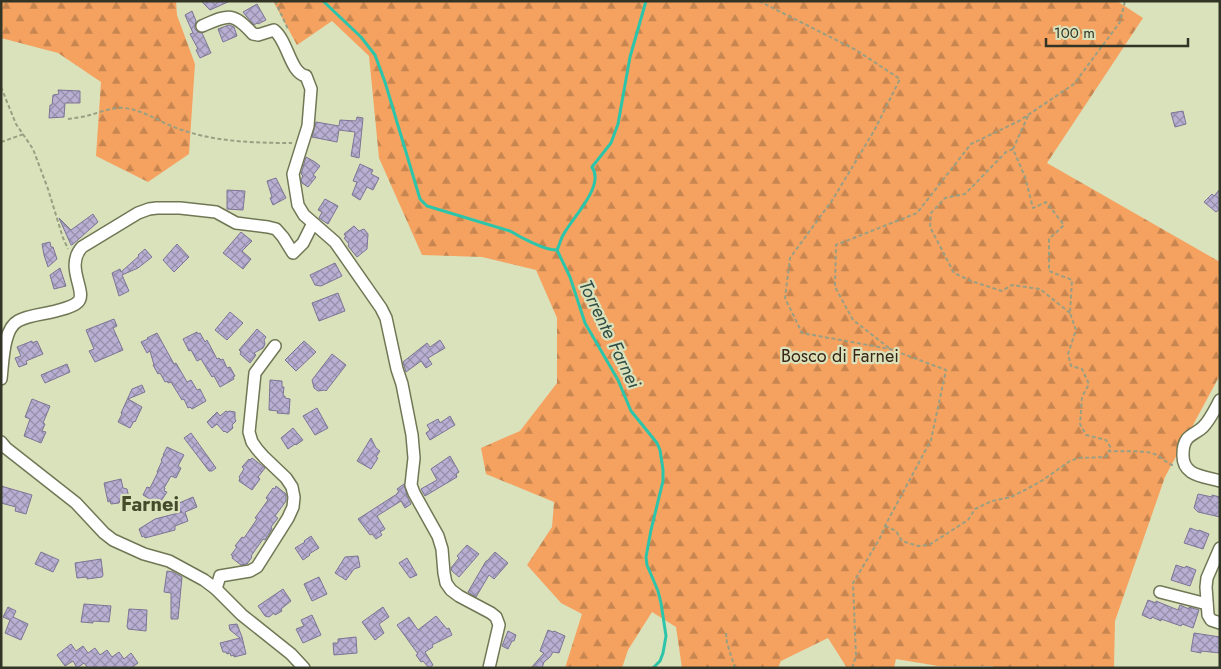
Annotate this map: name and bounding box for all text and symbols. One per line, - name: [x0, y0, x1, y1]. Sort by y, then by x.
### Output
- scale bar: [1046, 15, 1188, 47]
- text: 100 m: [1054, 22, 1095, 44]
- water label: Torrente Farnei: [572, 275, 648, 394]
- park label: Bosco di Farnei: [781, 343, 899, 369]
- district label: Farnei: [121, 490, 179, 519]

